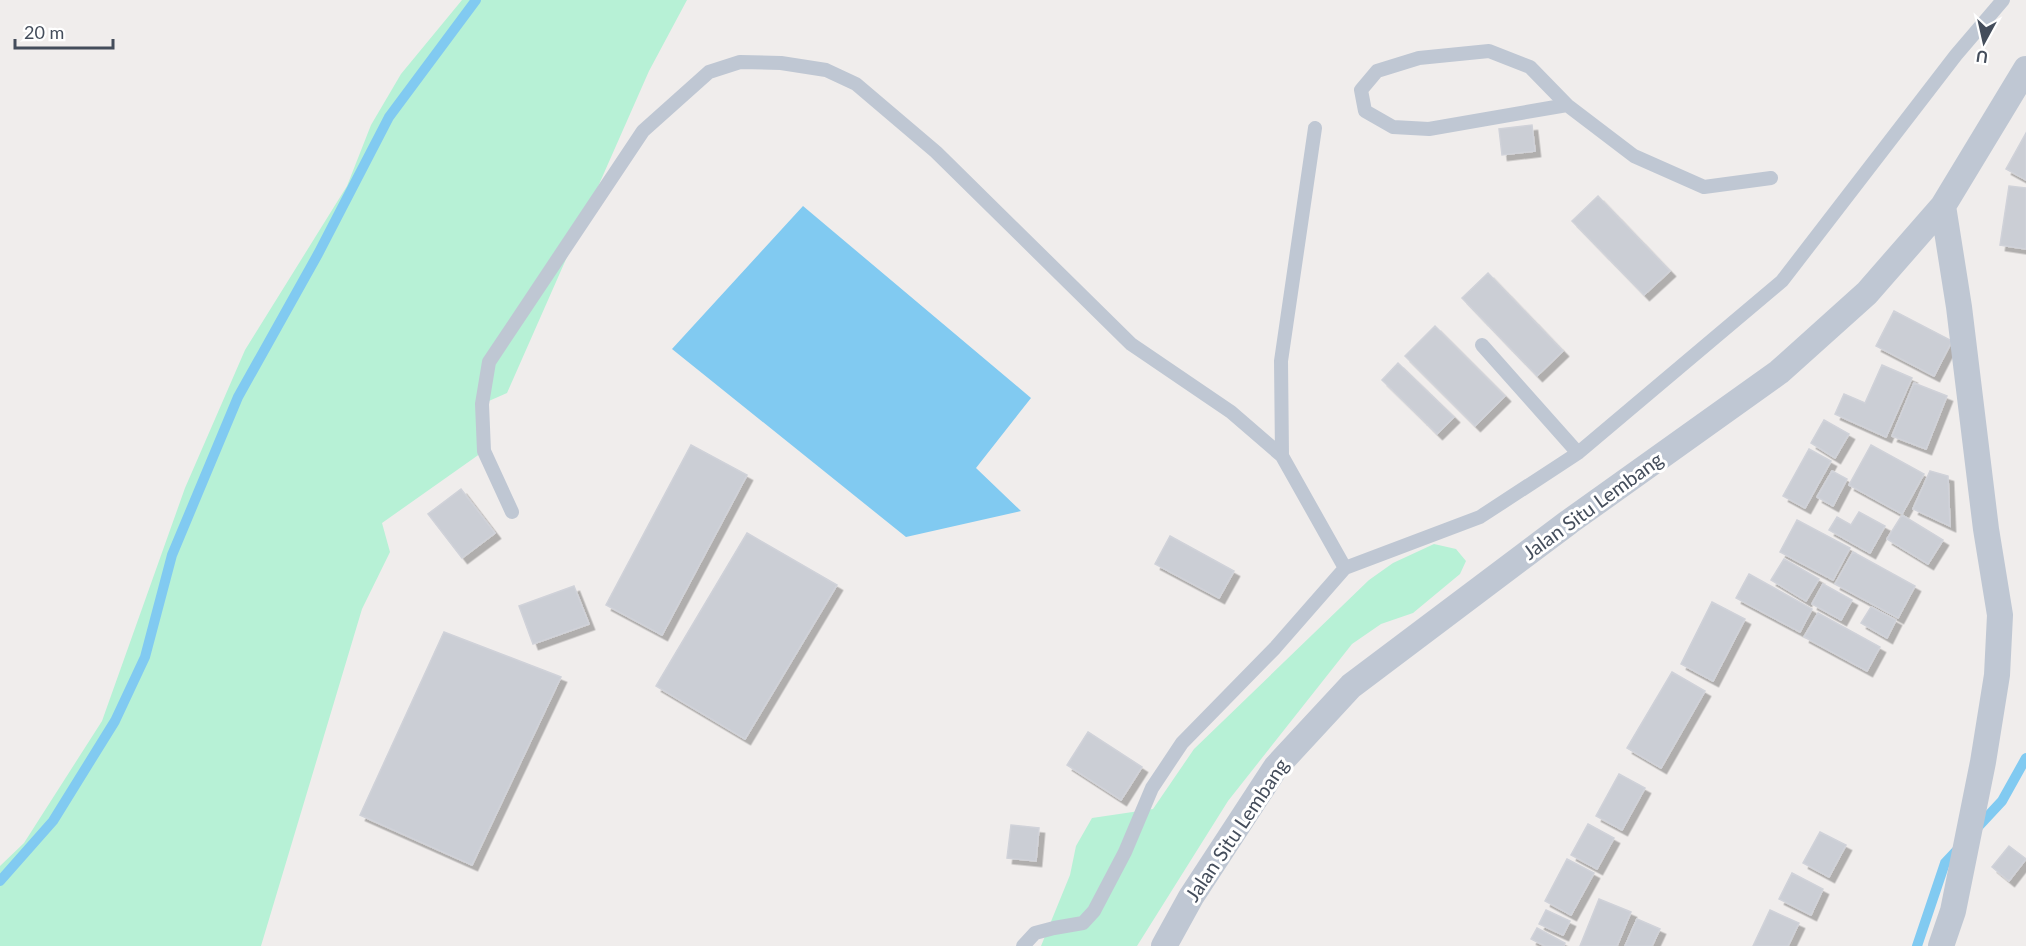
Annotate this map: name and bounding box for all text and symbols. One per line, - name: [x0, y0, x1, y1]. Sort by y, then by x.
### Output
- scale bar: [15, 12, 112, 50]
- north arrow: [1954, 12, 2014, 72]
- text: 20 m: [24, 21, 64, 43]
- text: U: [1975, 47, 1989, 68]
- street label: Jalan Situ Lembang: [1518, 446, 1667, 564]
- street label: Jalan Situ Lembang: [1179, 753, 1293, 905]

